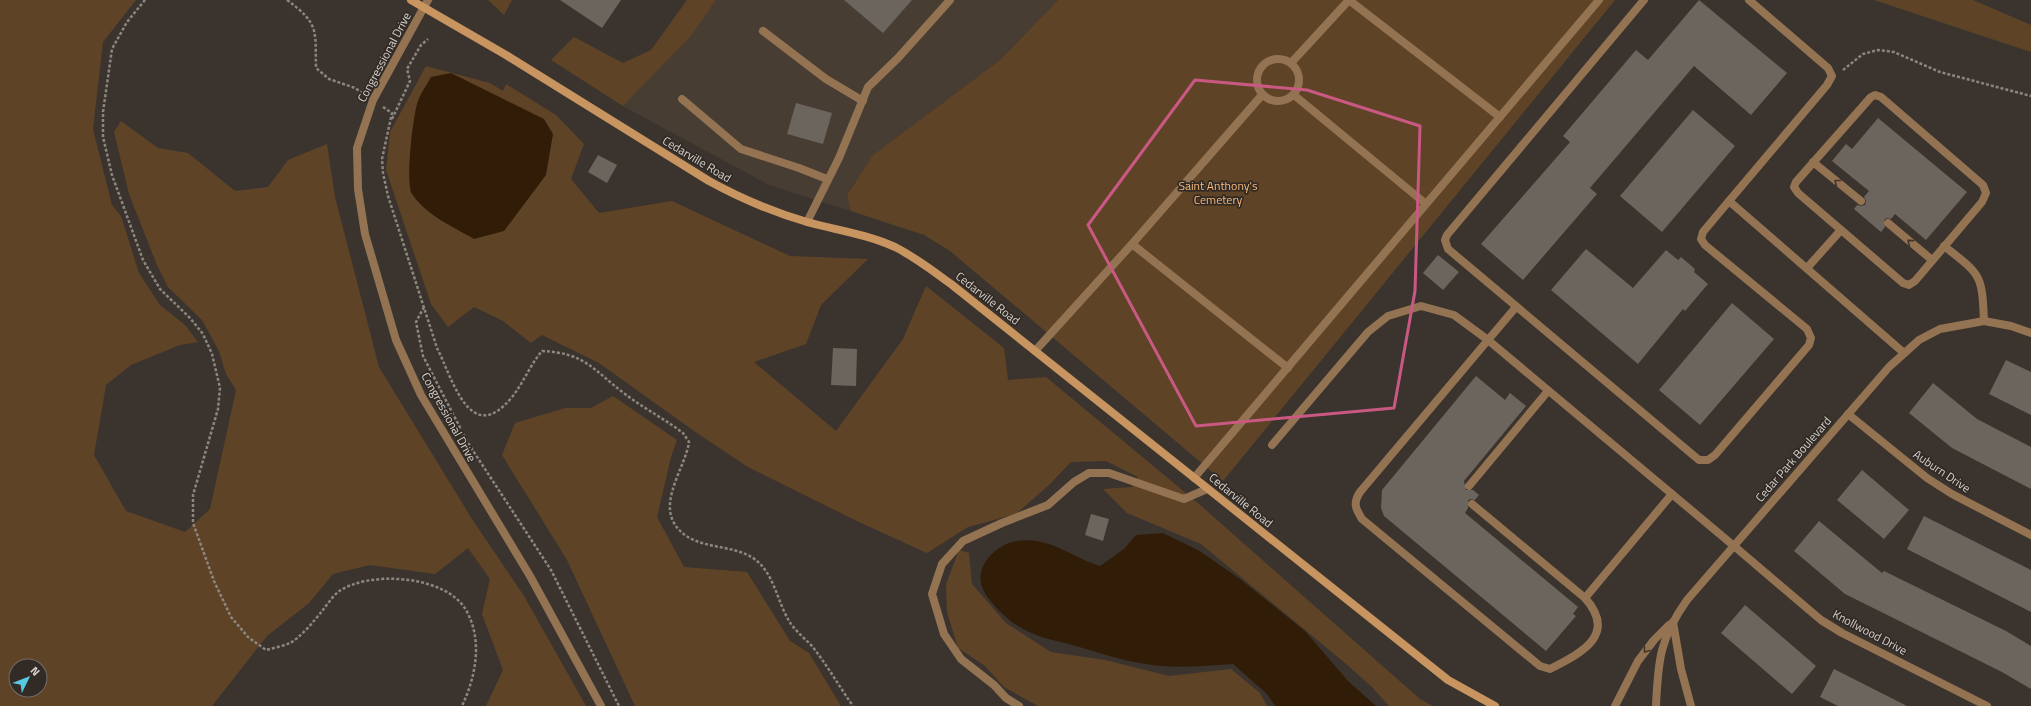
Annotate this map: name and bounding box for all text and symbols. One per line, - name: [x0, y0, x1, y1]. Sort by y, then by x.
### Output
- street label: Congressional Drive: [352, 9, 416, 105]
- street label: Cedarville Road: [659, 131, 735, 187]
- park label: Saint Anthony's Cemetery: [1178, 176, 1258, 209]
- one-way arrow: [1834, 179, 1842, 186]
- one-way arrow: [1907, 239, 1915, 246]
- street label: Cedarville Road: [952, 267, 1024, 329]
- street label: Congressional Drive: [417, 369, 481, 465]
- street label: Cedar Park Boulevard: [1750, 412, 1836, 506]
- street label: Auburn Drive: [1909, 445, 1975, 497]
- street label: Cedarville Road: [1205, 468, 1277, 532]
- street label: Knollwood Drive: [1829, 604, 1911, 660]
- one-way arrow: [1643, 646, 1651, 653]
- north arrow: [8, 658, 48, 698]
- text: N: [27, 663, 44, 679]

